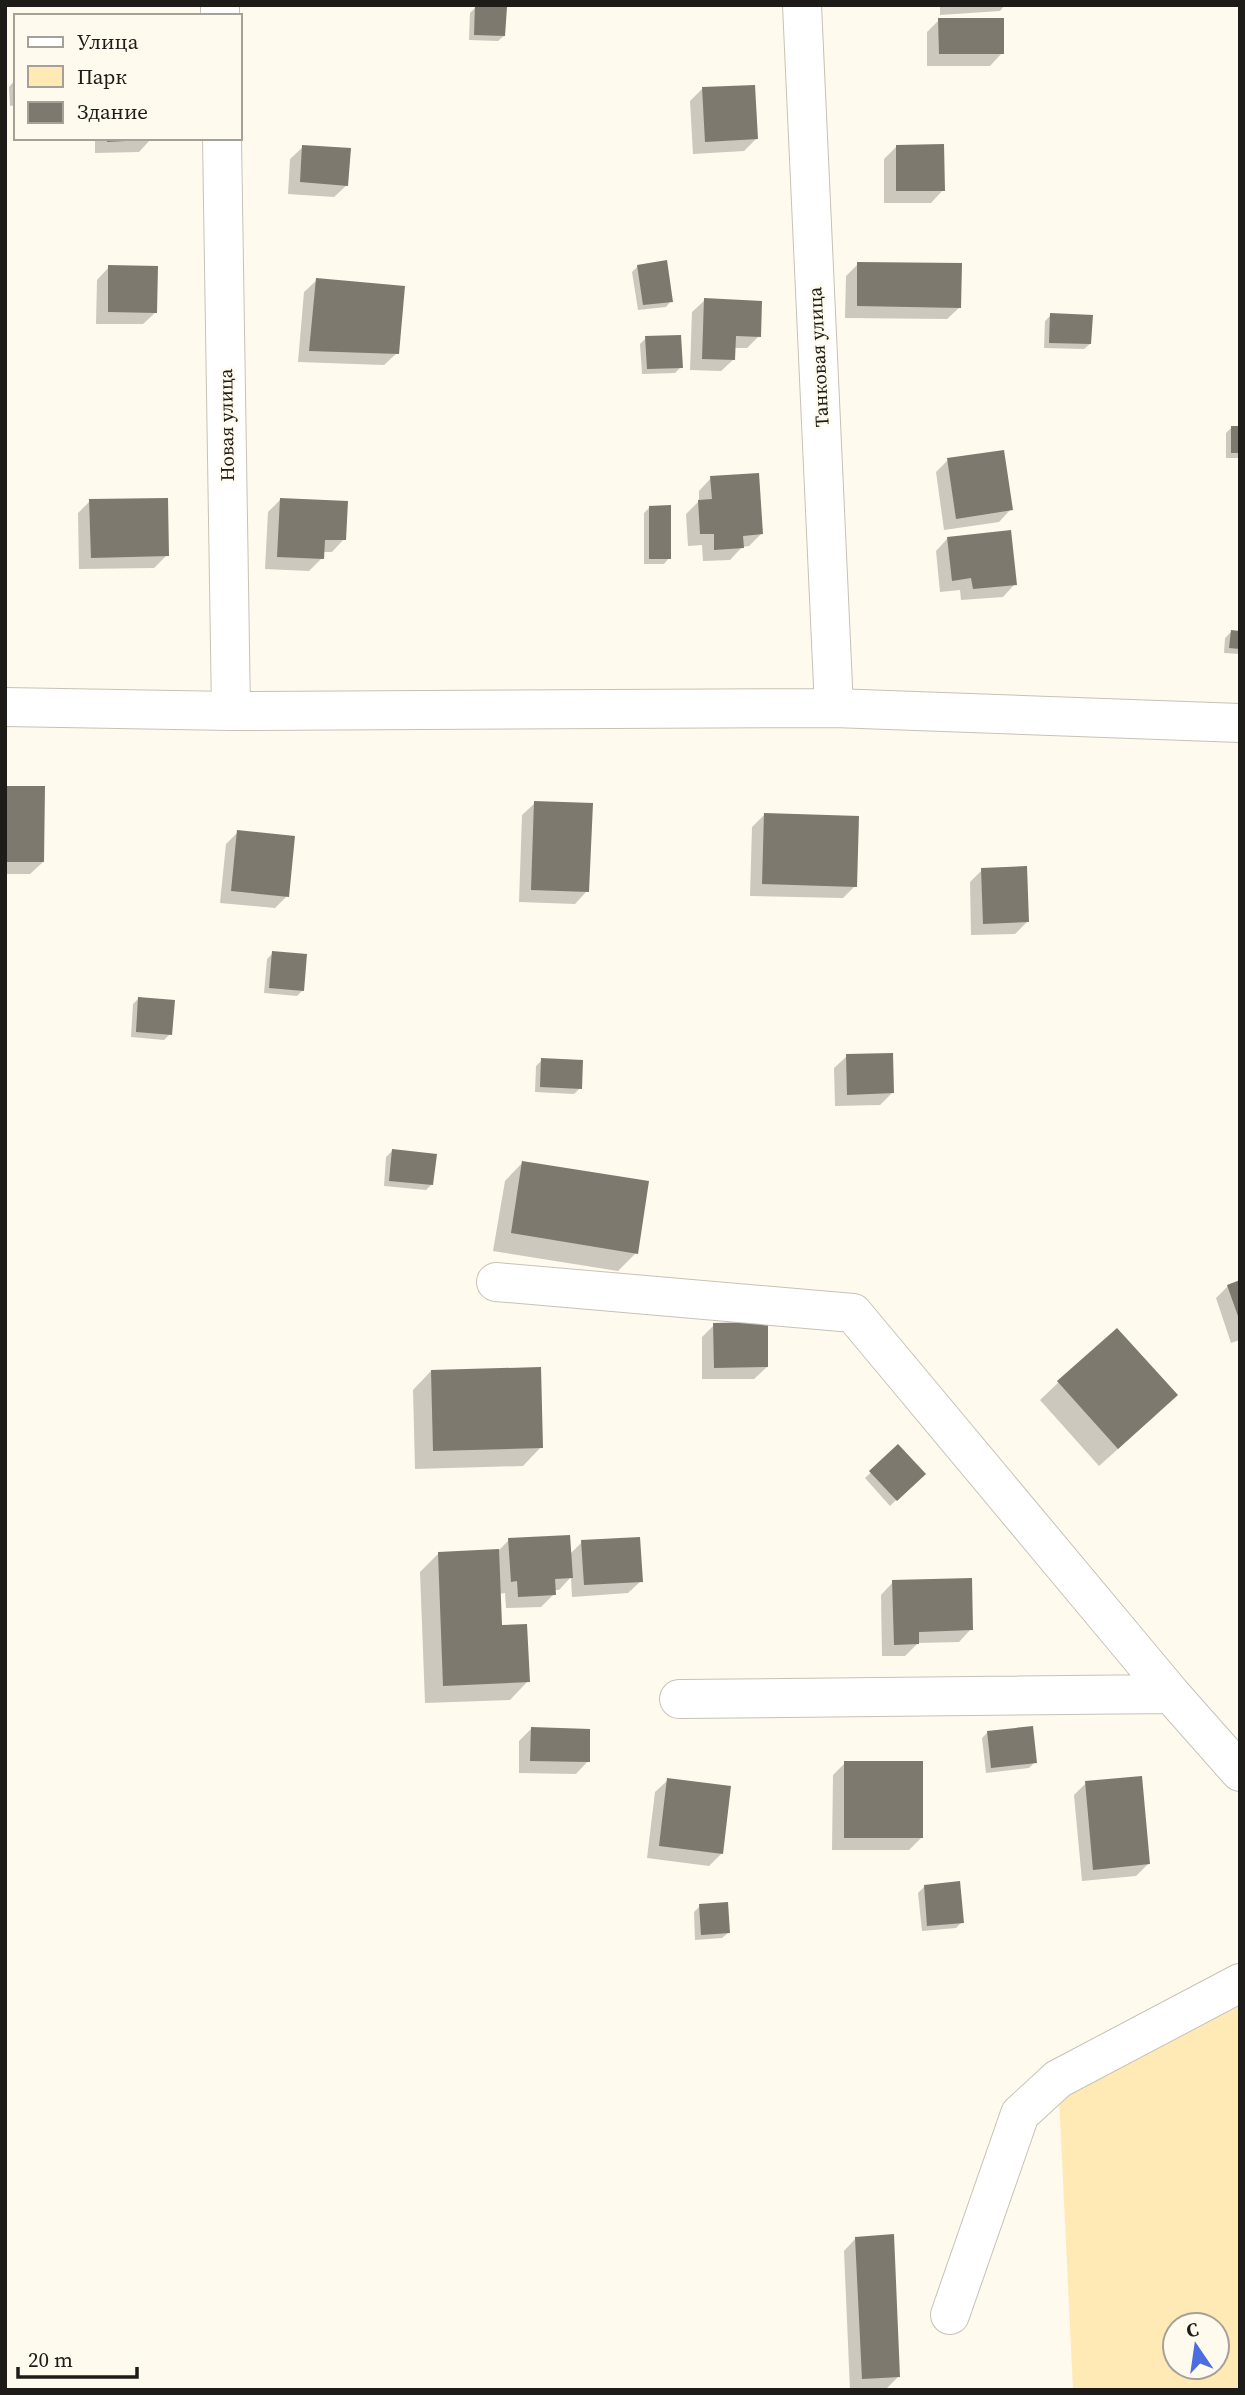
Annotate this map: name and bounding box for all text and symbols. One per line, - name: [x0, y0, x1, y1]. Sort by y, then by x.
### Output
- legend: [14, 14, 242, 140]
- text: Улица: [77, 27, 139, 56]
- text: Парк: [77, 62, 127, 91]
- text: Здание: [77, 97, 148, 126]
- street label: Танковая улица: [801, 286, 835, 428]
- street label: Новая улица: [212, 368, 240, 481]
- north arrow: [1161, 2311, 1231, 2381]
- text: С: [1183, 2315, 1201, 2343]
- scale bar: [18, 2336, 136, 2380]
- text: 20 m: [28, 2345, 73, 2374]

